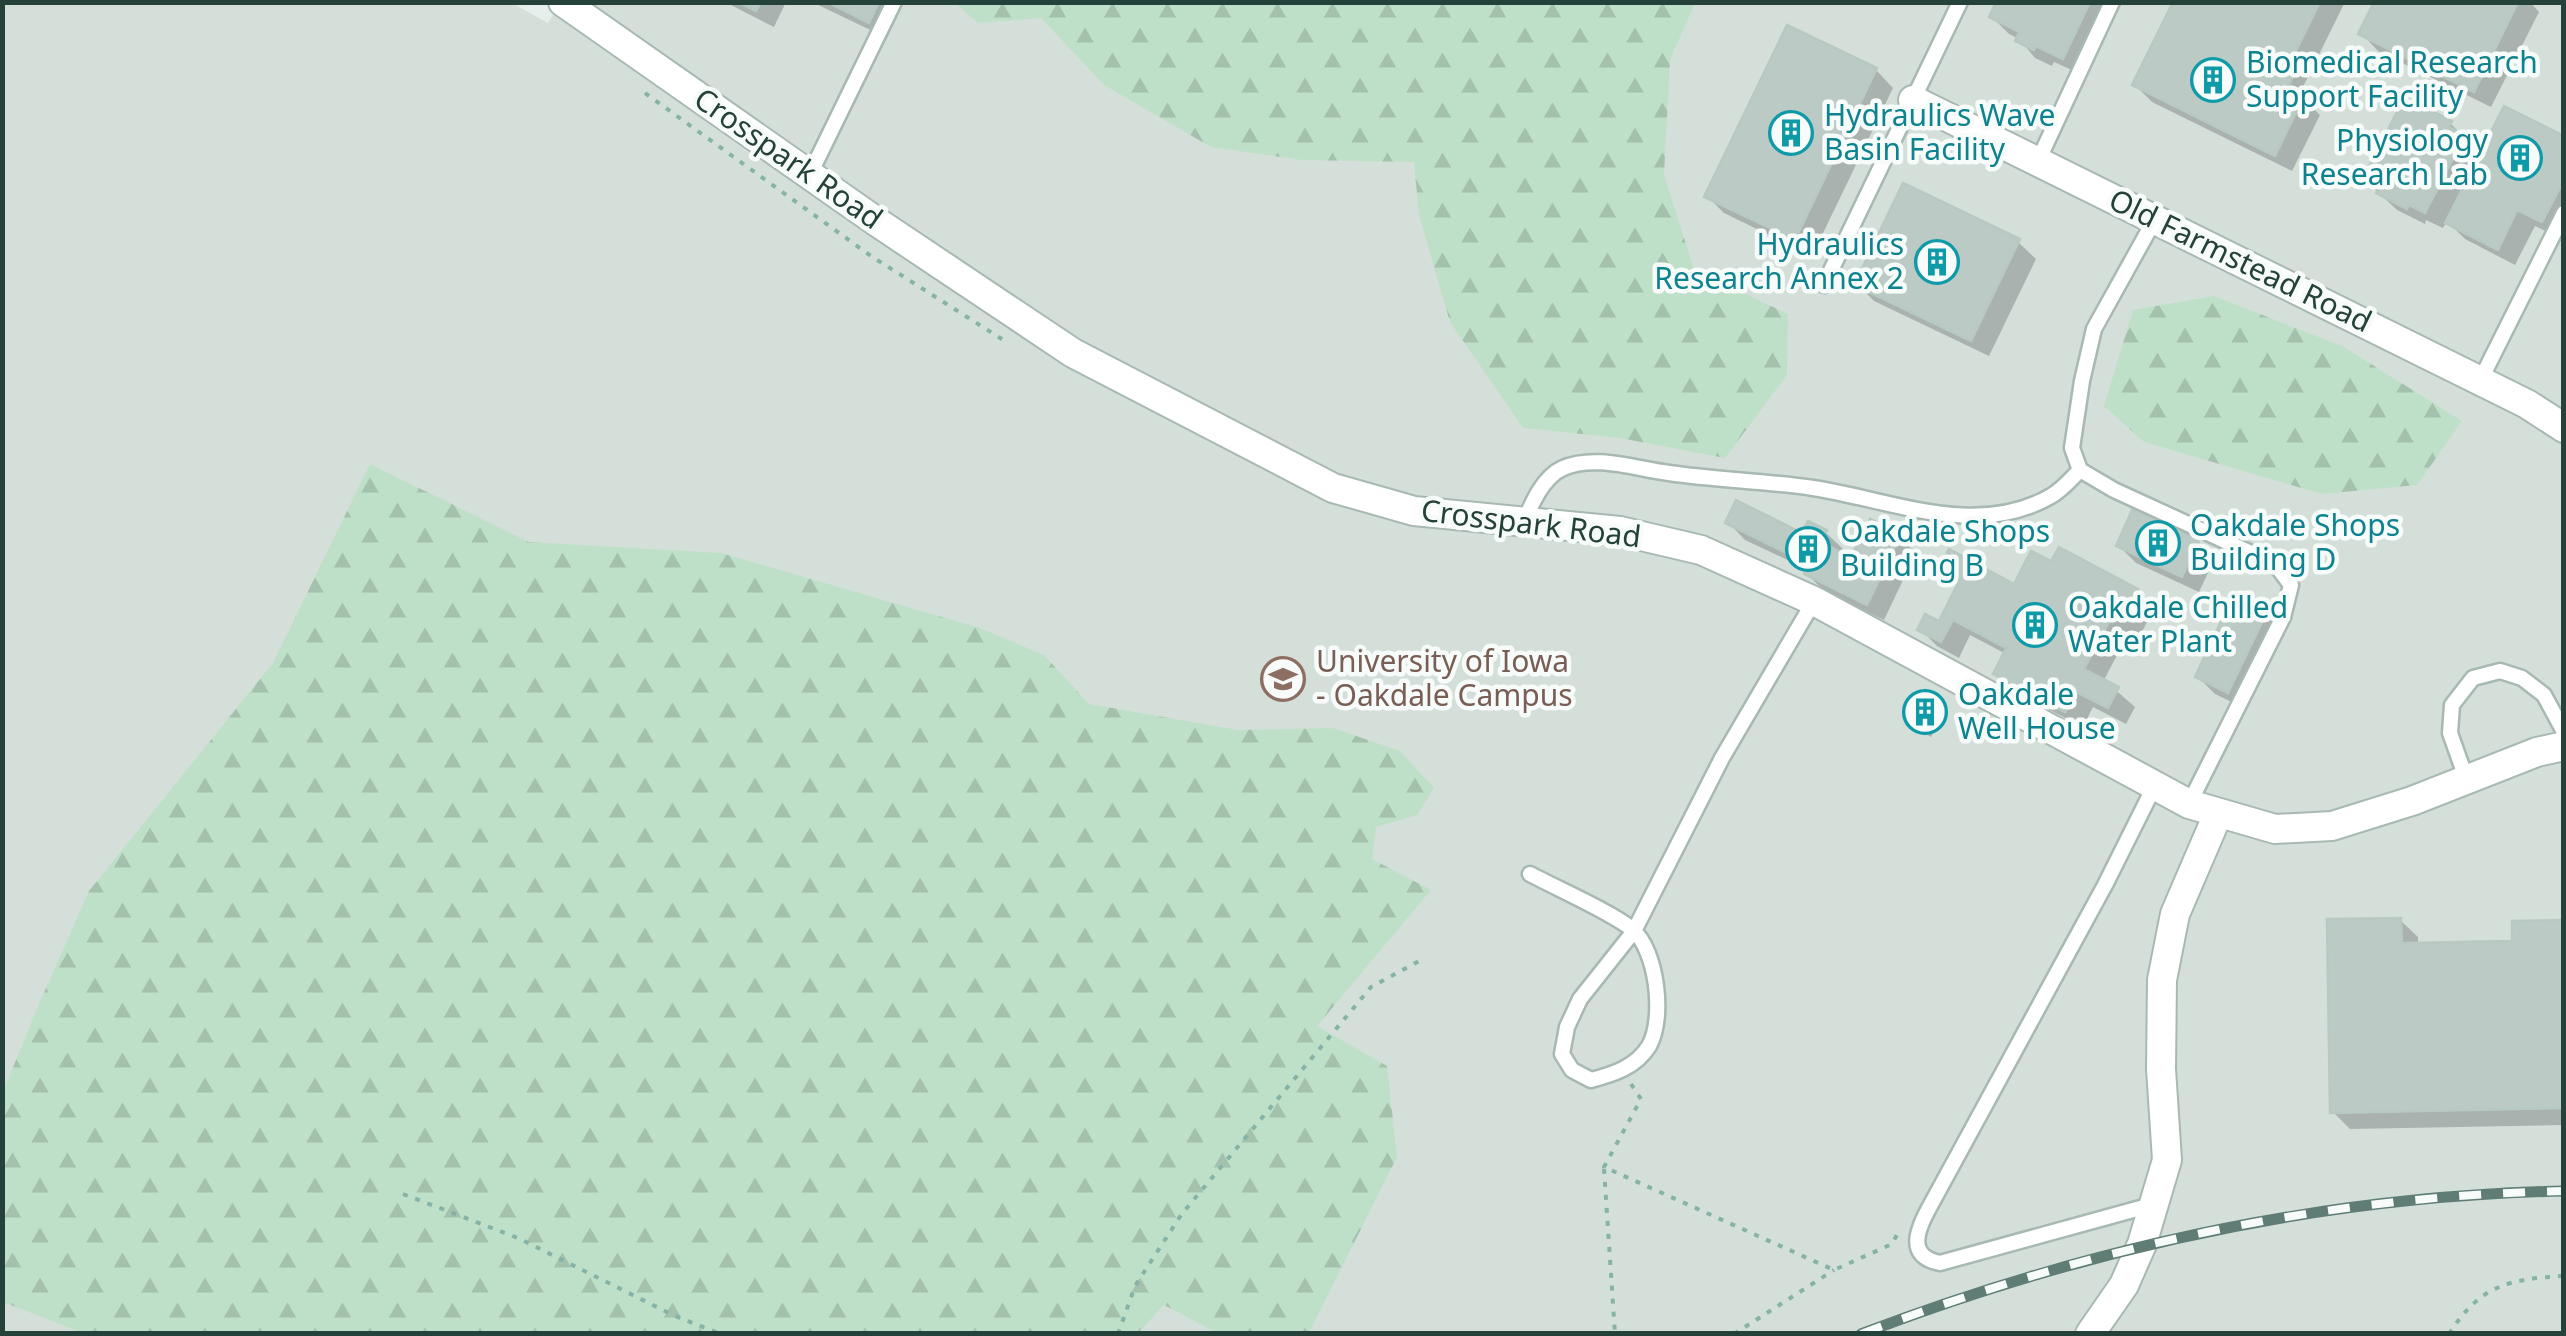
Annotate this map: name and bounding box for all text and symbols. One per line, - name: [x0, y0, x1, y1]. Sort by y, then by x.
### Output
- place label: Biomedical Research Support Facility: [2246, 41, 2538, 116]
- building icon: Biomedical Research Support Facility: [2190, 57, 2236, 103]
- street label: Crosspark Road: [686, 78, 891, 238]
- place label: Hydraulics Wave Basin Facility: [1824, 94, 2055, 169]
- building icon: Hydraulics Wave Basin Facility: [1768, 110, 1814, 156]
- place label: Physiology Research Lab: [2301, 119, 2489, 194]
- building icon: Physiology Research Lab: [2497, 135, 2543, 181]
- street label: Old Farmstead Road: [2102, 178, 2379, 341]
- place label: Hydraulics Research Annex 2: [1654, 223, 1904, 298]
- building icon: Hydraulics Research Annex 2: [1914, 239, 1960, 285]
- street label: Crosspark Road: [1419, 489, 1643, 556]
- place label: Oakdale Shops Building D: [2190, 504, 2400, 579]
- place label: Oakdale Shops Building B: [1840, 510, 2050, 585]
- building icon: Oakdale Shops Building D: [2135, 520, 2181, 566]
- building icon: Oakdale Shops Building B: [1785, 526, 1831, 572]
- place label: Oakdale Chilled Water Plant: [2068, 586, 2288, 661]
- building icon: Oakdale Chilled Water Plant: [2012, 602, 2058, 648]
- place label: University of Iowa - Oakdale Campus: [1316, 640, 1573, 715]
- school or university icon: University of Iowa - Oakdale Campus: [1260, 656, 1306, 702]
- place label: Oakdale Well House: [1958, 673, 2116, 748]
- building icon: Oakdale Well House: [1902, 689, 1948, 735]

